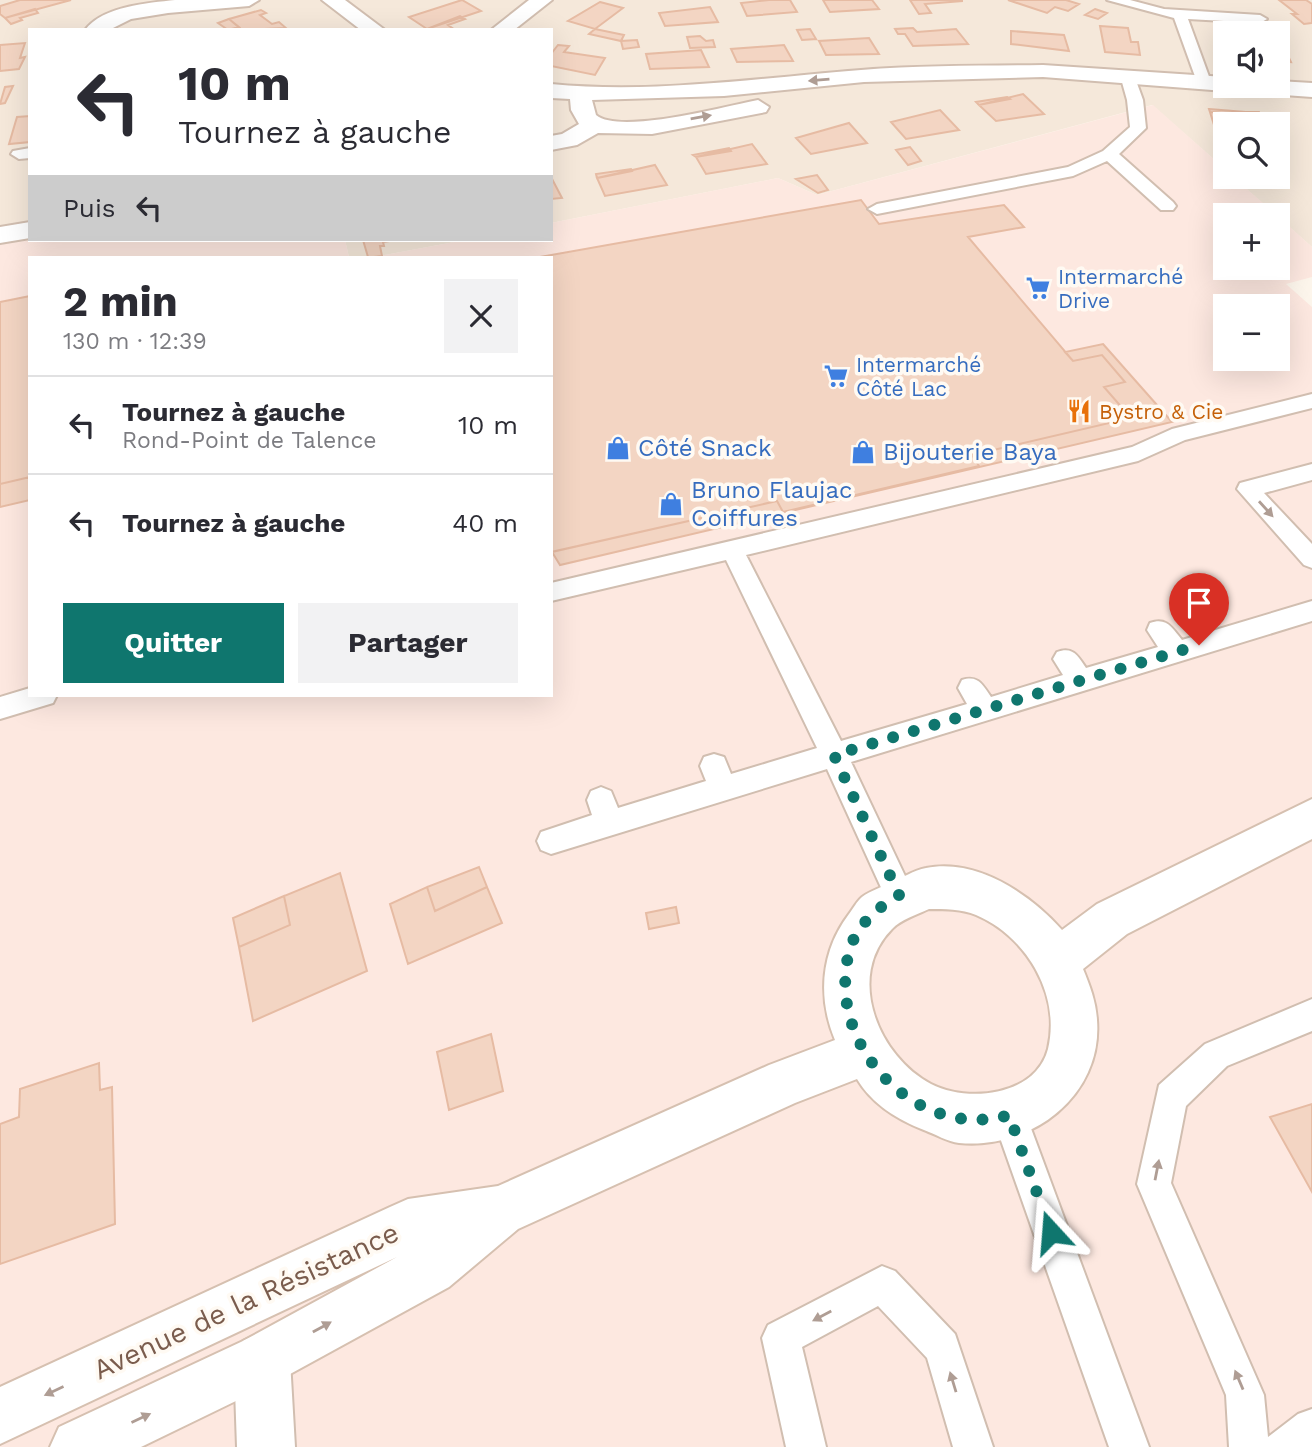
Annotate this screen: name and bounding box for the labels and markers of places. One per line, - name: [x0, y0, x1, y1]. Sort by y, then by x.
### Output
- place label: Intermarché Drive: [1058, 264, 1183, 313]
- supermarket icon: Intermarché Drive: [1024, 274, 1052, 302]
- place label: Intermarché Côté Lac: [856, 352, 981, 401]
- supermarket icon: Intermarché Côté Lac: [822, 362, 850, 390]
- restaurant icon: Bystro & Cie: [1065, 397, 1093, 425]
- place label: Bystro & Cie: [1099, 399, 1224, 424]
- shop icon: Côté Snack: [604, 434, 632, 462]
- place label: Côté Snack: [638, 434, 772, 462]
- shop icon: Bijouterie Baya: [849, 438, 877, 466]
- place label: Bijouterie Baya: [883, 438, 1057, 466]
- place label: Bruno Flaujac Coiffures: [691, 476, 853, 532]
- shop icon: Bruno Flaujac Coiffures: [657, 490, 685, 518]
- pin: [1169, 573, 1229, 645]

